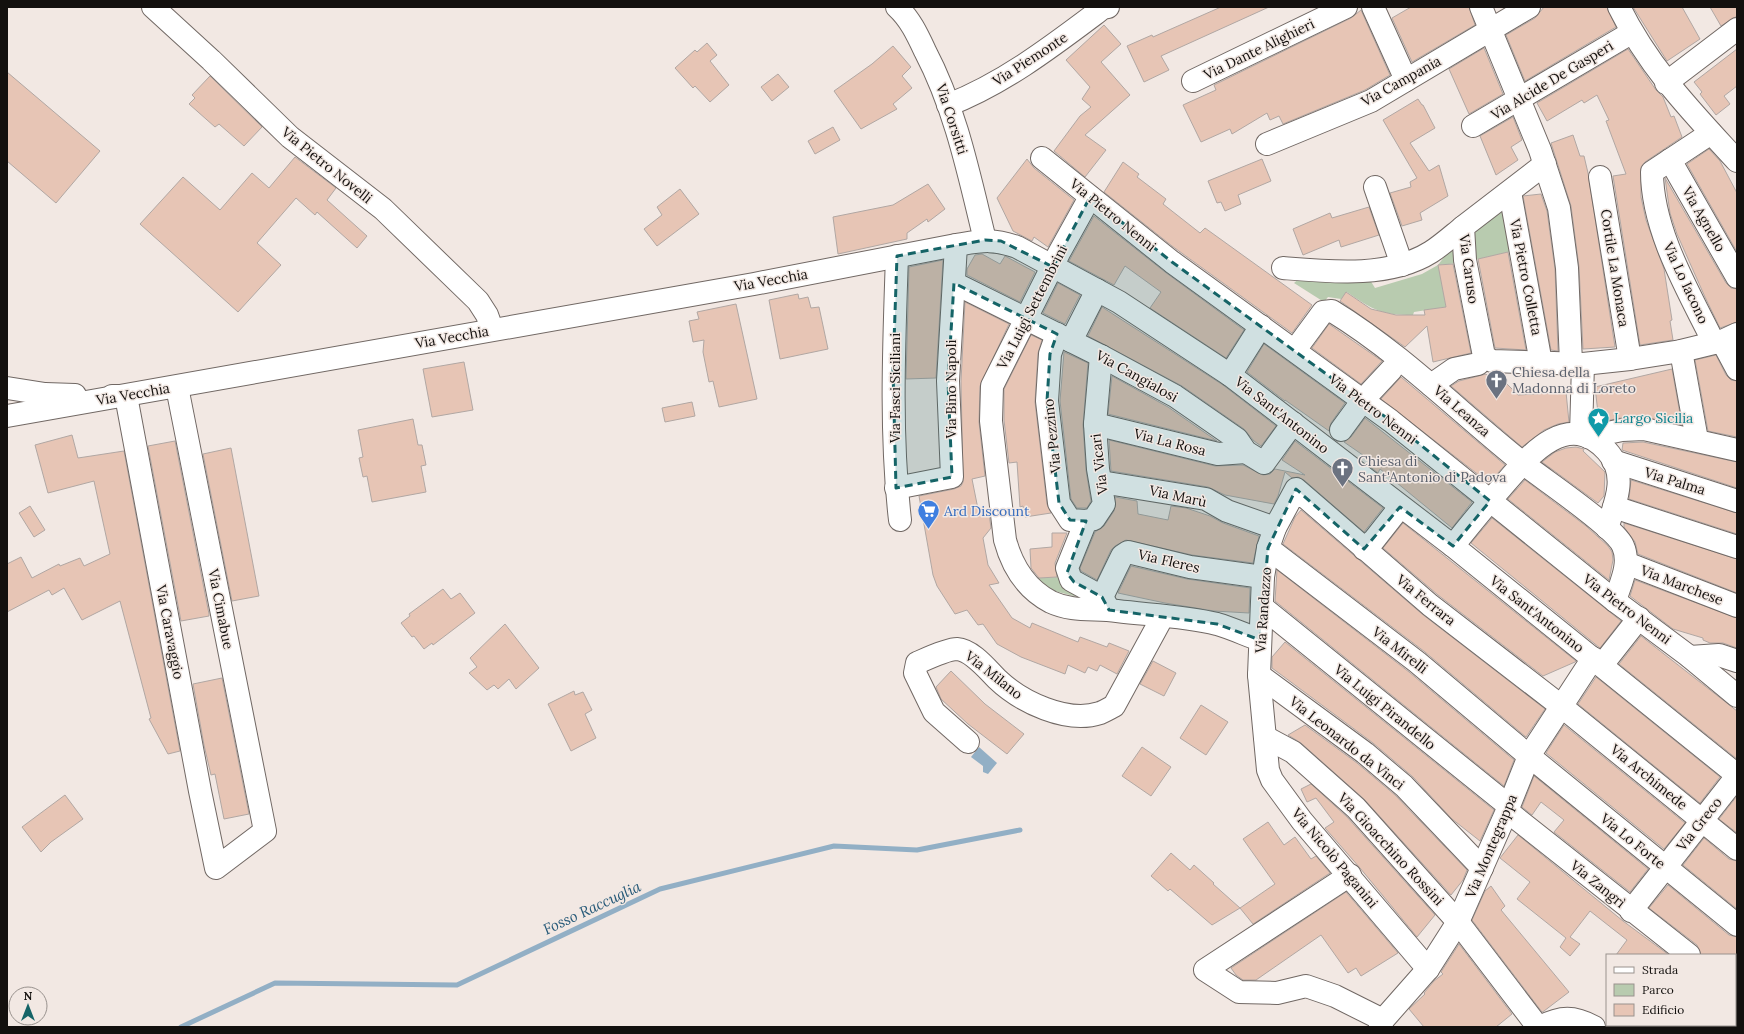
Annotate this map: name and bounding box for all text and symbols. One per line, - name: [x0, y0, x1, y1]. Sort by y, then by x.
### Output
- street label: Via Dante Alighieri: [1200, 14, 1317, 84]
- street label: Via Piemonte: [988, 28, 1071, 90]
- street label: Via Alcide De Gasperi: [1487, 36, 1616, 124]
- street label: Via Campania: [1357, 52, 1444, 111]
- street label: Via Corsitti: [932, 80, 972, 157]
- street label: Via Pietro Novelli: [277, 122, 376, 207]
- street label: Via Pietro Nenni: [1065, 174, 1160, 255]
- street label: Via Agnello: [1678, 182, 1730, 255]
- street label: Cortile La Monaca: [1597, 208, 1633, 328]
- street label: Via Pietro Colletta: [1506, 216, 1546, 337]
- street label: Via Caruso: [1455, 232, 1483, 305]
- street label: Via Lo Iacono: [1659, 239, 1713, 327]
- street label: Via Luigi Settembrini: [992, 242, 1071, 373]
- street label: Via Vecchia: [732, 265, 809, 295]
- street label: Via Vecchia: [413, 322, 490, 352]
- street label: Via Fasci Siciliani: [886, 333, 904, 444]
- street label: Via Bino Napoli: [942, 340, 960, 439]
- street label: Via Cangialosi: [1092, 346, 1181, 406]
- place label: Chiesa della Madonna di Loreto: [1512, 363, 1636, 397]
- church icon: Chiesa della Madonna di Loreto: [1483, 367, 1509, 400]
- street label: Via Pietro Nenni: [1324, 369, 1421, 448]
- street label: Via Sant'Antonino: [1230, 372, 1333, 457]
- street label: Via Vecchia: [94, 379, 171, 409]
- street label: Via Leanza: [1429, 381, 1494, 441]
- street label: Via Pezzino: [1039, 398, 1065, 475]
- place icon: Largo Sicilia: [1585, 405, 1611, 438]
- place label: Largo Sicilia: [1614, 409, 1693, 427]
- street label: Via La Rosa: [1131, 424, 1208, 460]
- street label: Via Vicari: [1086, 432, 1112, 497]
- place label: Chiesa di Sant'Antonio di Padova: [1358, 452, 1506, 486]
- church icon: Chiesa di Sant'Antonio di Padova: [1330, 456, 1356, 489]
- street label: Via Palma: [1641, 463, 1708, 499]
- street label: Via Marù: [1147, 481, 1208, 511]
- supermarket icon: Ard Discount: [915, 498, 941, 531]
- place label: Ard Discount: [943, 502, 1030, 520]
- street label: Via Fleres: [1135, 545, 1202, 577]
- street label: Via Marchese: [1637, 561, 1726, 609]
- street label: Via Cimabue: [204, 566, 238, 651]
- street label: Via Randazzo: [1251, 566, 1275, 655]
- street label: Via Pietro Nenni: [1578, 569, 1675, 648]
- street label: Via Ferrara: [1392, 570, 1459, 629]
- street label: Via Sant'Antonino: [1485, 571, 1588, 656]
- street label: Via Caravaggio: [152, 582, 188, 681]
- street label: Via Mirelli: [1368, 622, 1431, 677]
- street label: Via Milano: [961, 646, 1026, 703]
- street label: Via Luigi Pirandello: [1330, 660, 1440, 754]
- street label: Via Leonardo da Vinci: [1285, 692, 1408, 794]
- street label: Via Archimede: [1606, 740, 1692, 814]
- street label: Via Gioacchino Rossini: [1333, 788, 1448, 909]
- street label: Via Montegrappa: [1461, 791, 1521, 902]
- street label: Via Greco: [1672, 793, 1726, 855]
- street label: Via Nicolò Paganini: [1287, 804, 1382, 912]
- street label: Via Lo Forte: [1596, 809, 1670, 873]
- street label: Via Zangrì: [1566, 856, 1629, 912]
- water label: Fosso Raccuglia: [540, 876, 644, 939]
- legend: [1606, 954, 1736, 1026]
- text: Strada: [1642, 962, 1678, 977]
- text: Parco: [1642, 982, 1674, 997]
- north arrow: [8, 986, 48, 1026]
- text: N: [24, 989, 33, 1003]
- text: Edificio: [1642, 1002, 1684, 1017]

